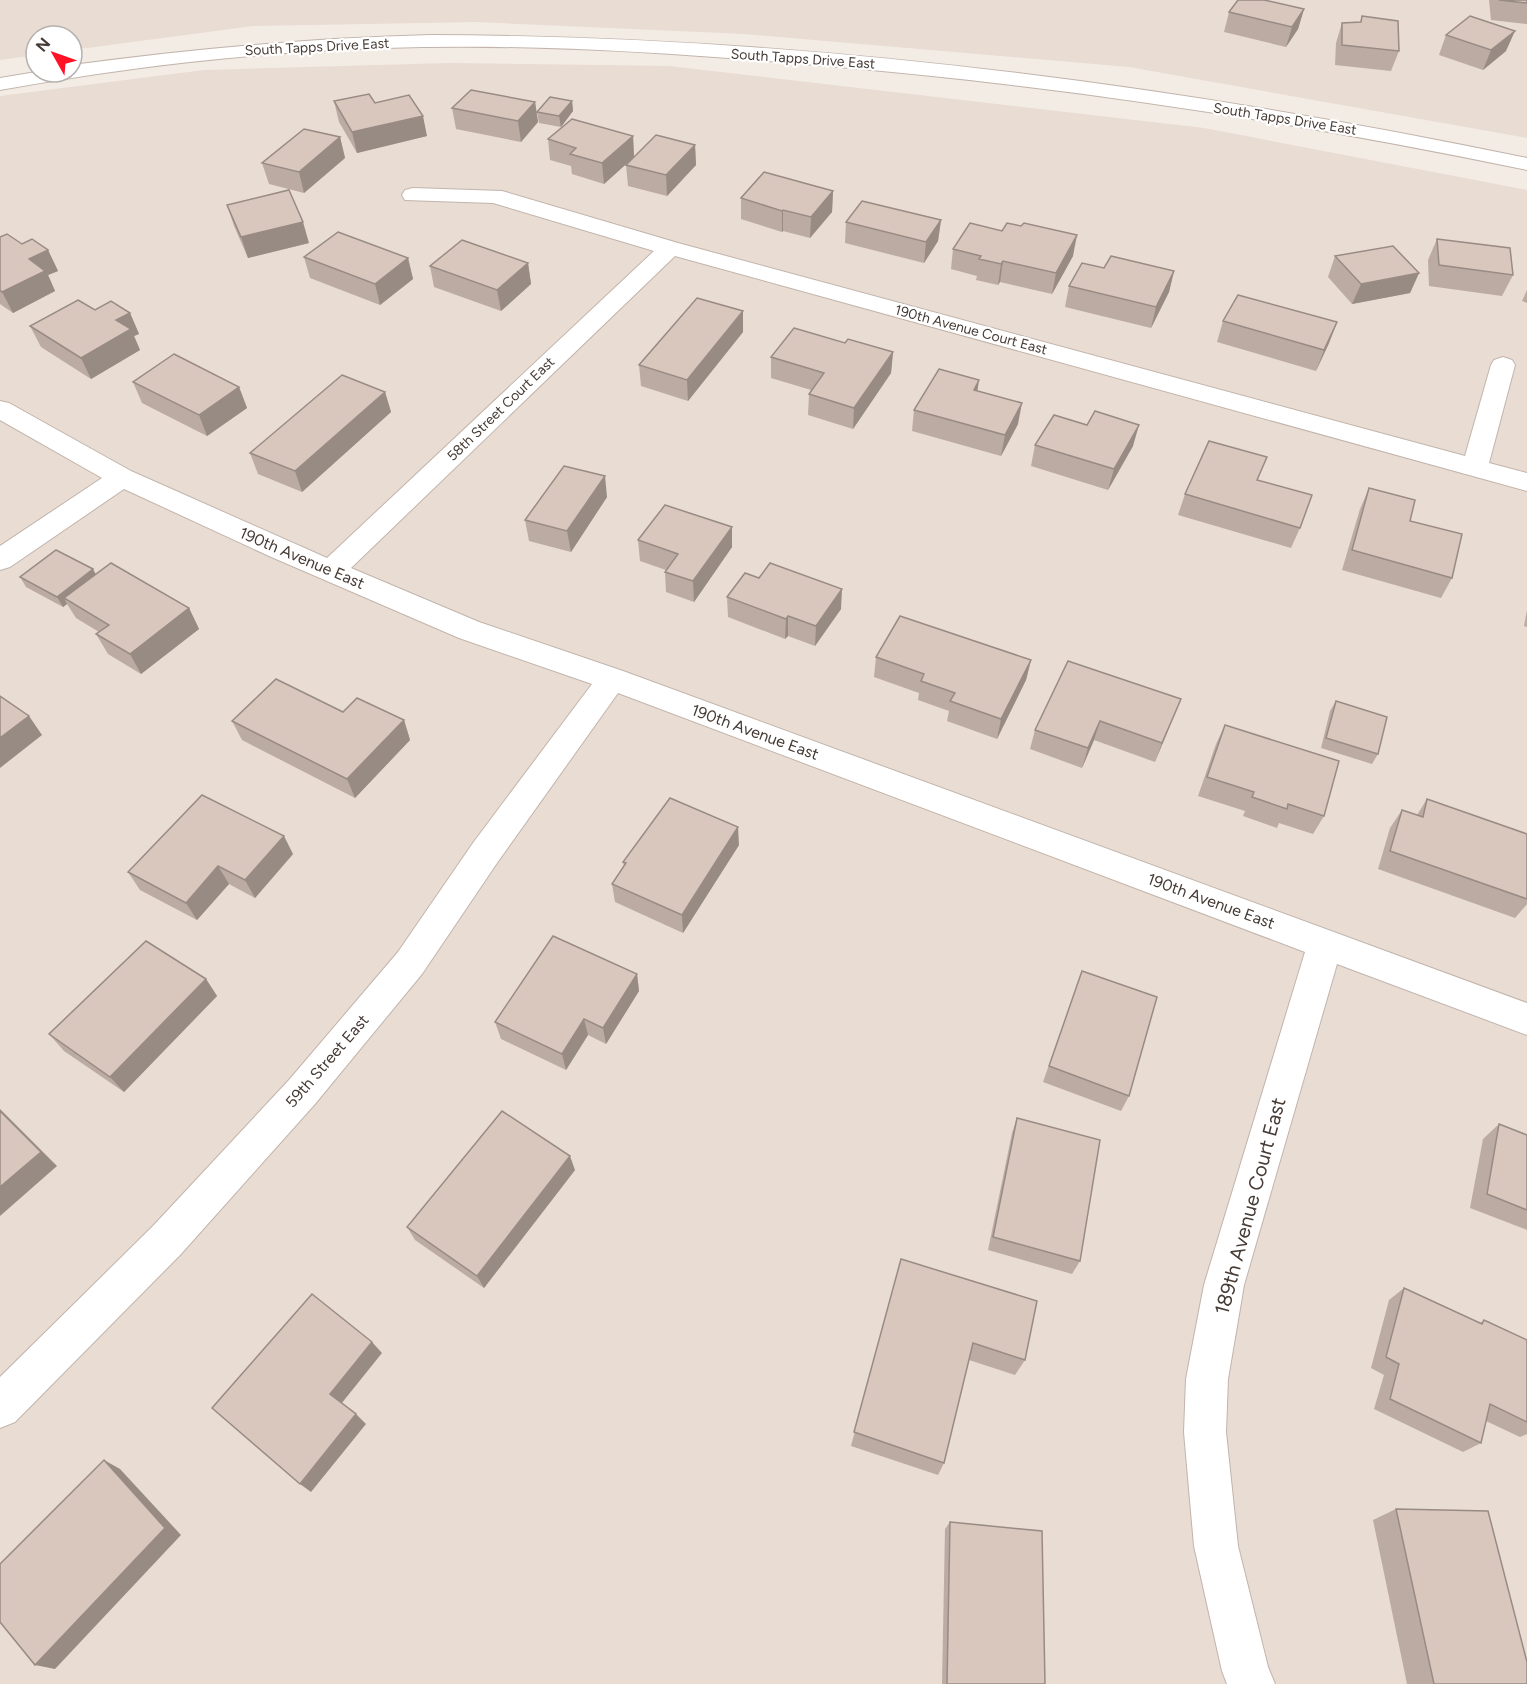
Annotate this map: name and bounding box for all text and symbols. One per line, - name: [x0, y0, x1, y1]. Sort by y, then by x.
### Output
- north arrow: [24, 24, 84, 84]
- text: N: [32, 34, 54, 56]
- street label: South Tapps Drive East: [244, 35, 390, 59]
- street label: South Tapps Drive East: [730, 45, 876, 73]
- street label: South Tapps Drive East: [1212, 99, 1358, 139]
- street label: 190th Avenue Court East: [893, 301, 1049, 359]
- street label: 58th Street Court East: [444, 353, 558, 465]
- street label: 190th Avenue East: [237, 523, 367, 593]
- street label: 190th Avenue East: [689, 700, 821, 764]
- street label: 190th Avenue East: [1145, 869, 1277, 933]
- street label: 59th Street East: [281, 1011, 373, 1111]
- street label: 189th Avenue Court East: [1209, 1095, 1291, 1317]

